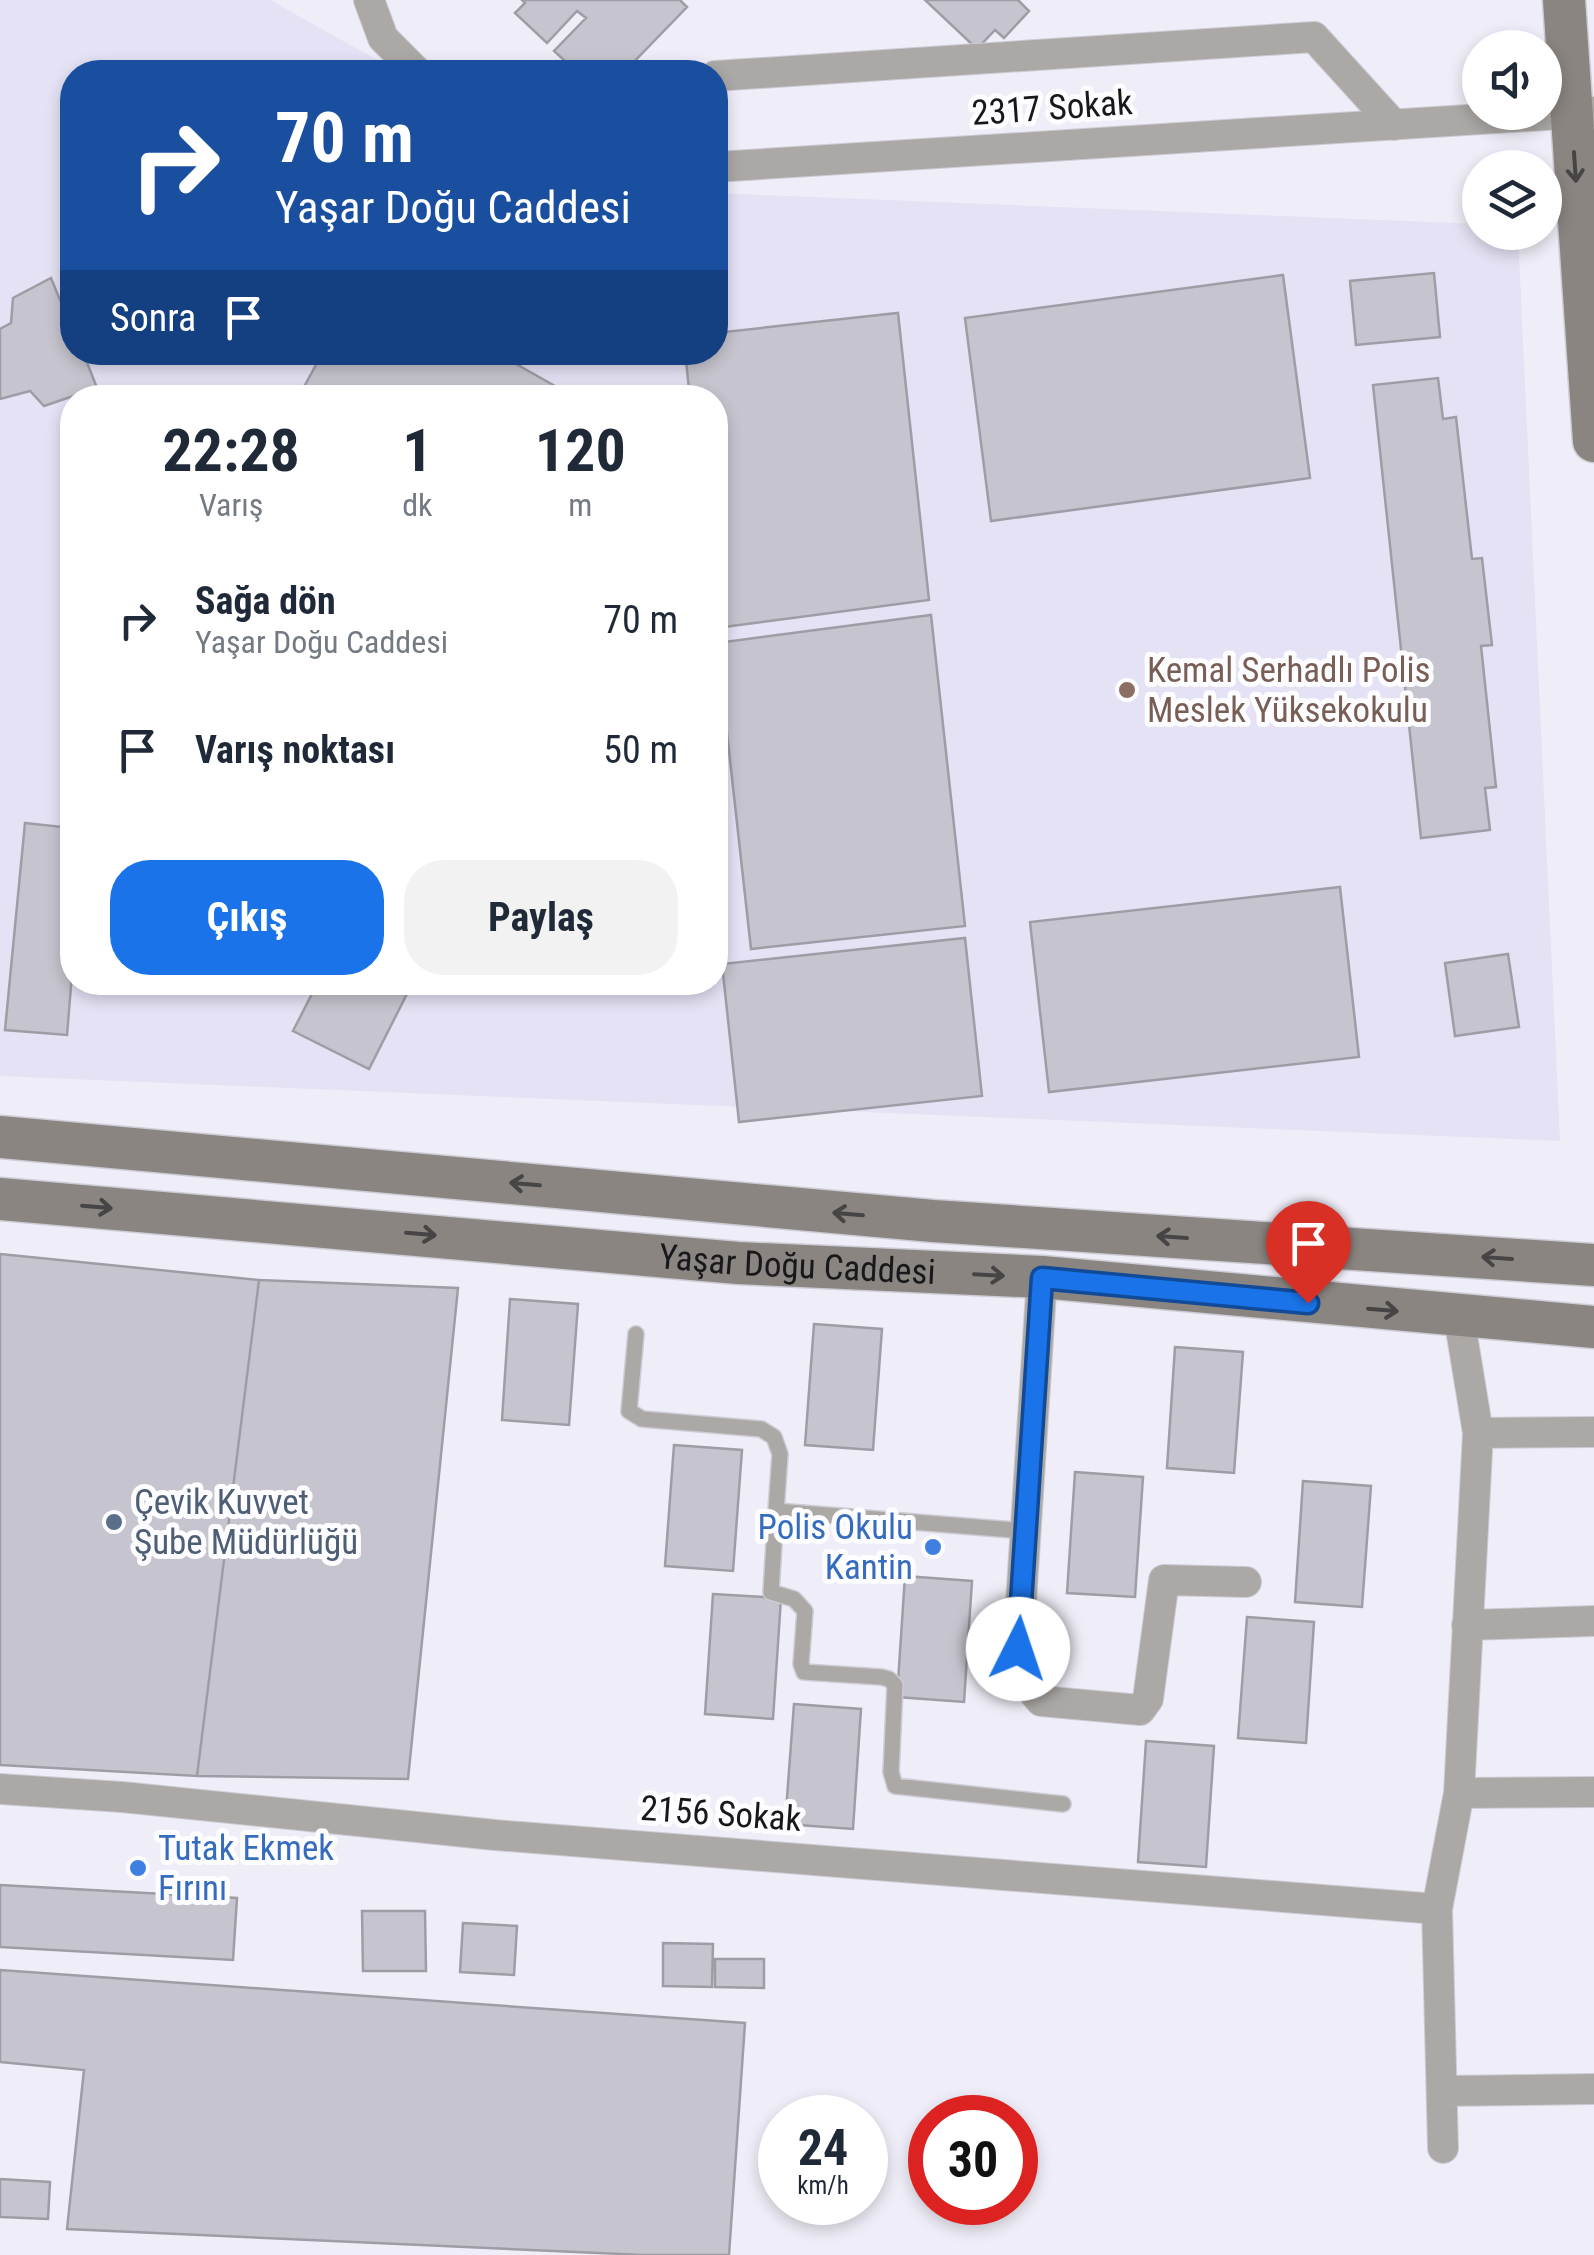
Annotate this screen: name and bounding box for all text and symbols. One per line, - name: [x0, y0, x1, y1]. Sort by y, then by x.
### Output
- map controls: [1462, 30, 1562, 250]
- button: sound: [1462, 30, 1562, 130]
- street label: 2317 Sokak: [970, 82, 1134, 134]
- text: 70 m: [275, 97, 414, 179]
- icon: right: [110, 100, 240, 230]
- button: layers: [1462, 150, 1562, 250]
- one-way arrow: [1566, 151, 1585, 183]
- text: Yaşar Doğu Caddesi: [275, 181, 631, 234]
- icon: arrive: [216, 290, 271, 345]
- text: Sonra: [110, 296, 196, 340]
- text: 22:28: [162, 415, 300, 486]
- text: 1: [402, 415, 433, 486]
- text: 120: [535, 415, 626, 486]
- text: Varış: [199, 486, 263, 524]
- text: dk: [402, 486, 433, 524]
- text: m: [568, 486, 592, 524]
- text: Sağa dön: [195, 579, 336, 623]
- icon: right: [110, 593, 165, 648]
- text: 70 m: [603, 598, 678, 642]
- text: Yaşar Doğu Caddesi: [195, 623, 448, 661]
- place label: Kemal Serhadlı Polis Meslek Yüksekokulu: [1147, 650, 1431, 731]
- marker: Kemal Serhadlı Polis Meslek Yüksekokulu: [1116, 679, 1138, 701]
- icon: arrive: [110, 723, 165, 778]
- text: Varış noktası: [195, 728, 395, 772]
- text: 50 m: [603, 728, 678, 772]
- button: Çıkış: [110, 860, 384, 975]
- button: Paylaş: [404, 860, 678, 975]
- one-way arrow: [509, 1175, 541, 1194]
- one-way arrow: [81, 1197, 113, 1216]
- pin: [1266, 1201, 1351, 1304]
- one-way arrow: [833, 1204, 865, 1223]
- icon: arrive: [1281, 1216, 1336, 1271]
- one-way arrow: [405, 1224, 437, 1243]
- one-way arrow: [1157, 1227, 1189, 1246]
- street label: Yaşar Doğu Caddesi: [657, 1236, 936, 1293]
- one-way arrow: [1481, 1248, 1513, 1267]
- one-way arrow: [973, 1266, 1005, 1285]
- one-way arrow: [1366, 1301, 1398, 1320]
- place label: Çevik Kuvvet Şube Müdürlüğü: [134, 1482, 358, 1563]
- place label: Polis Okulu Kantin: [758, 1507, 913, 1588]
- marker: Çevik Kuvvet Şube Müdürlüğü: [103, 1511, 125, 1533]
- marker: Polis Okulu Kantin: [922, 1536, 944, 1558]
- position arrow: [966, 1597, 1070, 1701]
- street label: 2156 Sokak: [639, 1788, 803, 1840]
- place label: Tutak Ekmek Fırını: [158, 1828, 334, 1909]
- marker: Tutak Ekmek Fırını: [127, 1857, 149, 1879]
- speed limit sign: 30: [908, 2095, 1038, 2225]
- text: 24: [798, 2119, 848, 2177]
- text: km/h: [797, 2171, 849, 2200]

